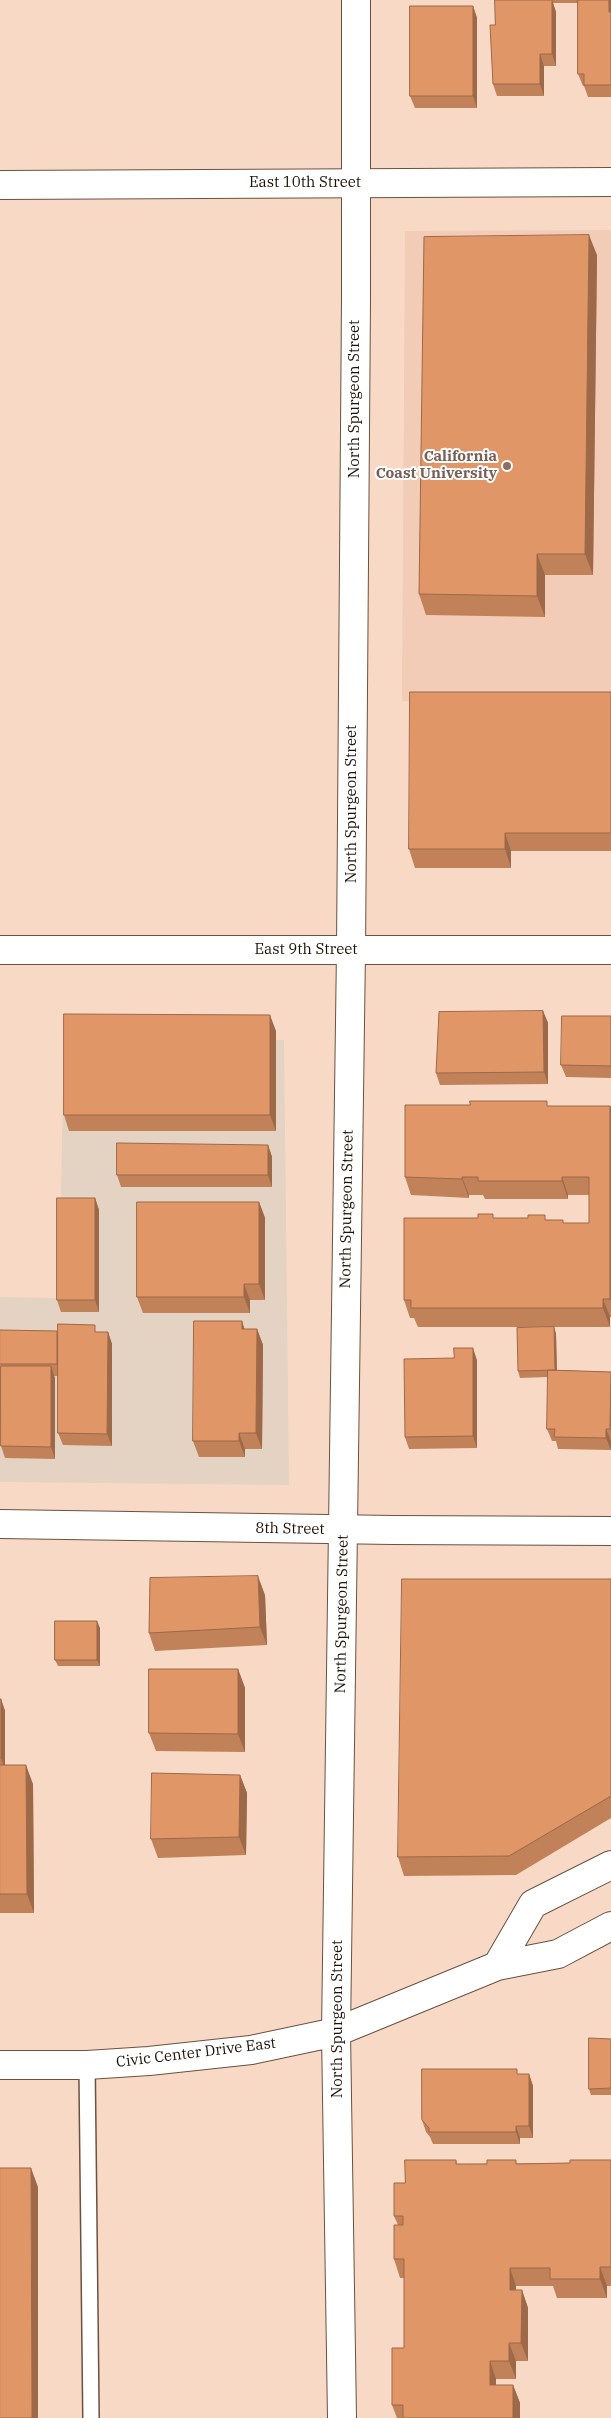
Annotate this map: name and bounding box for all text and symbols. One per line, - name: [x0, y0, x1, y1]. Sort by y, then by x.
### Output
- street label: East 10th Street: [249, 174, 361, 192]
- street label: North Spurgeon Street: [346, 320, 364, 478]
- place label: California Coast University: [376, 448, 497, 483]
- marker: California Coast University: [501, 460, 513, 472]
- street label: North Spurgeon Street: [343, 725, 361, 883]
- street label: East 9th Street: [254, 941, 358, 959]
- street label: North Spurgeon Street: [337, 1130, 357, 1288]
- street label: 8th Street: [255, 1519, 325, 1539]
- street label: North Spurgeon Street: [332, 1535, 352, 1693]
- street label: North Spurgeon Street: [329, 1940, 347, 2098]
- street label: Civic Center Drive East: [115, 2034, 277, 2072]

